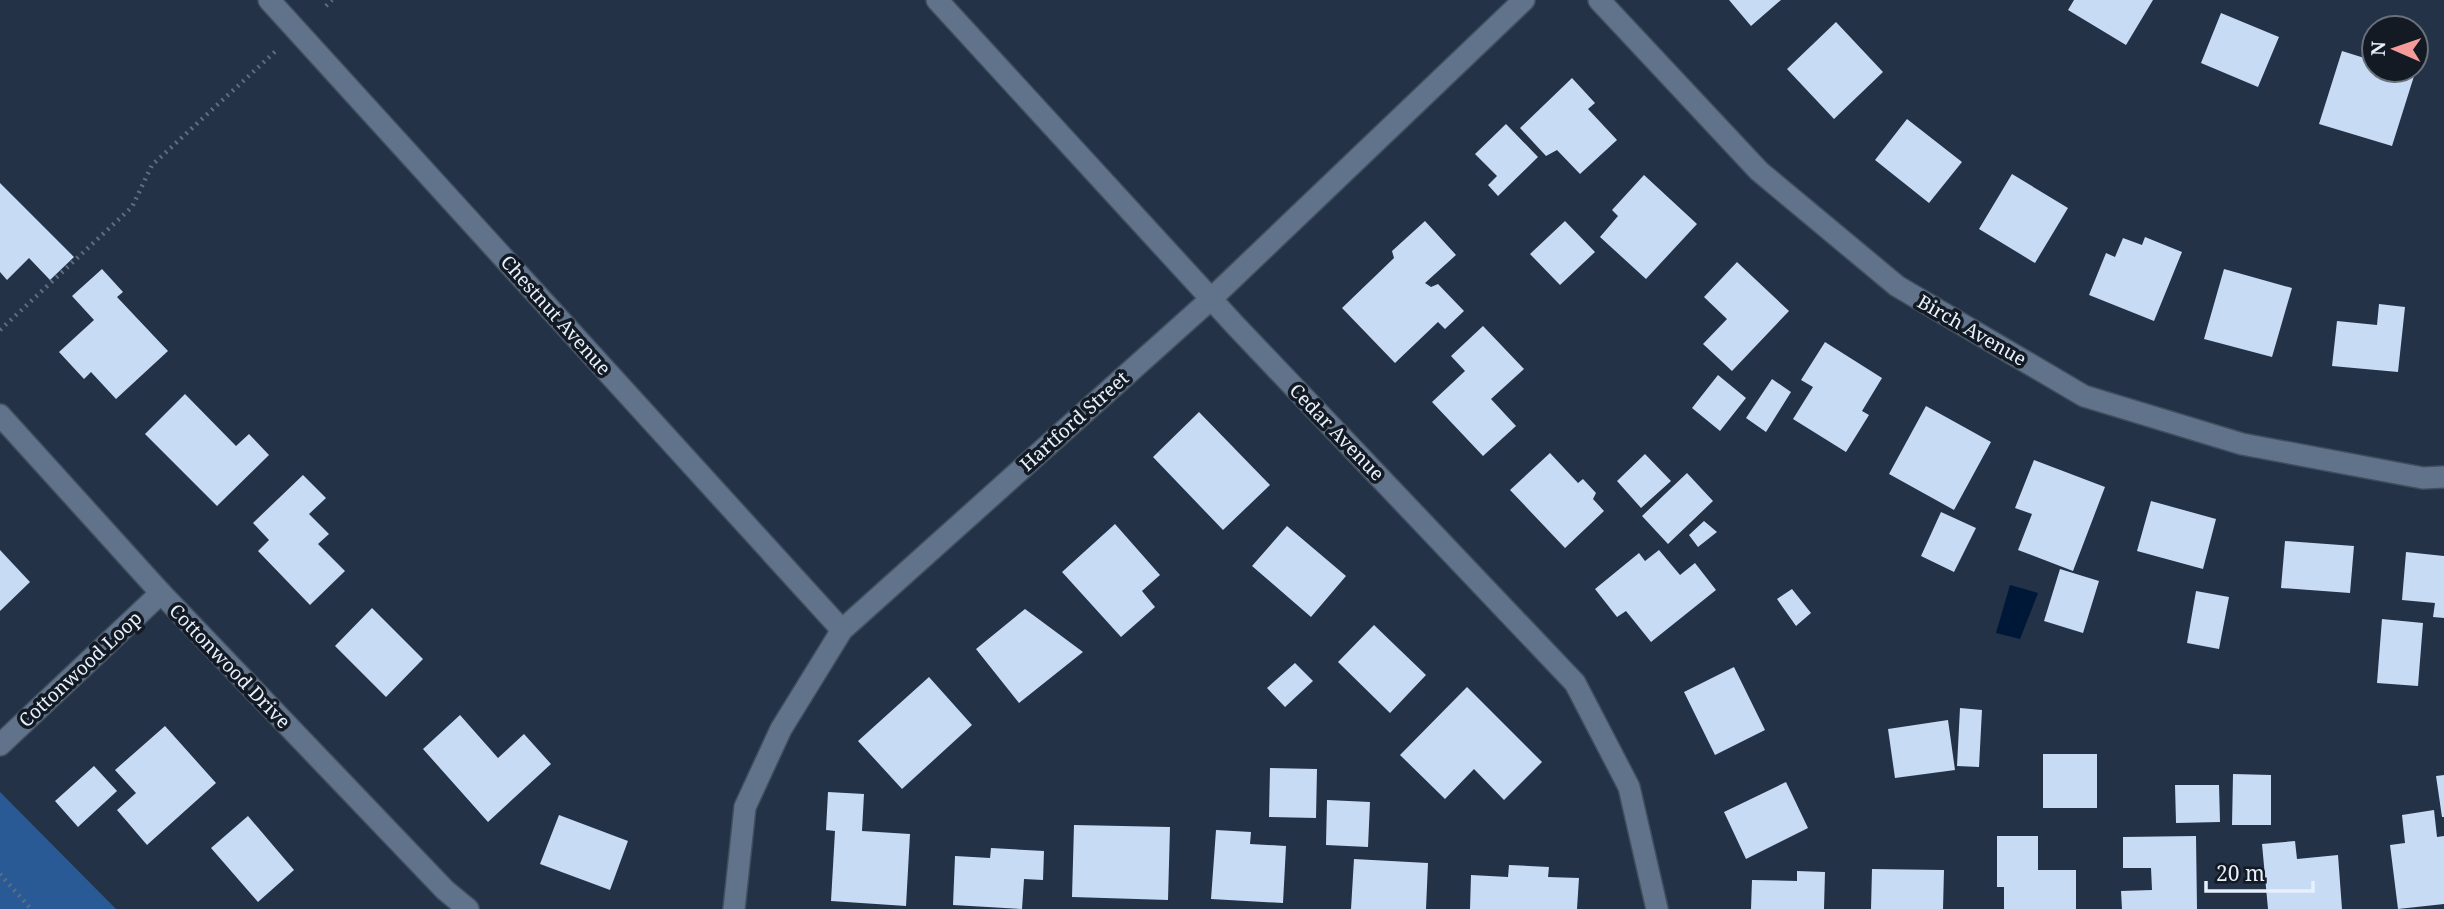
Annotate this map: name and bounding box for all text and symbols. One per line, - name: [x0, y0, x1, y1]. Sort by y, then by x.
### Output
- north arrow: [2360, 14, 2430, 84]
- text: N: [2365, 40, 2391, 56]
- street label: Chestnut Avenue: [495, 249, 617, 381]
- street label: Birch Avenue: [1913, 288, 2031, 372]
- street label: Hartford Street: [1014, 365, 1134, 477]
- street label: Cedar Avenue: [1284, 378, 1390, 486]
- street label: Cottonwood Drive: [164, 598, 296, 734]
- street label: Cottonwood Loop: [13, 605, 147, 733]
- scale bar: [2206, 850, 2313, 894]
- text: 20 m: [2216, 859, 2265, 887]

